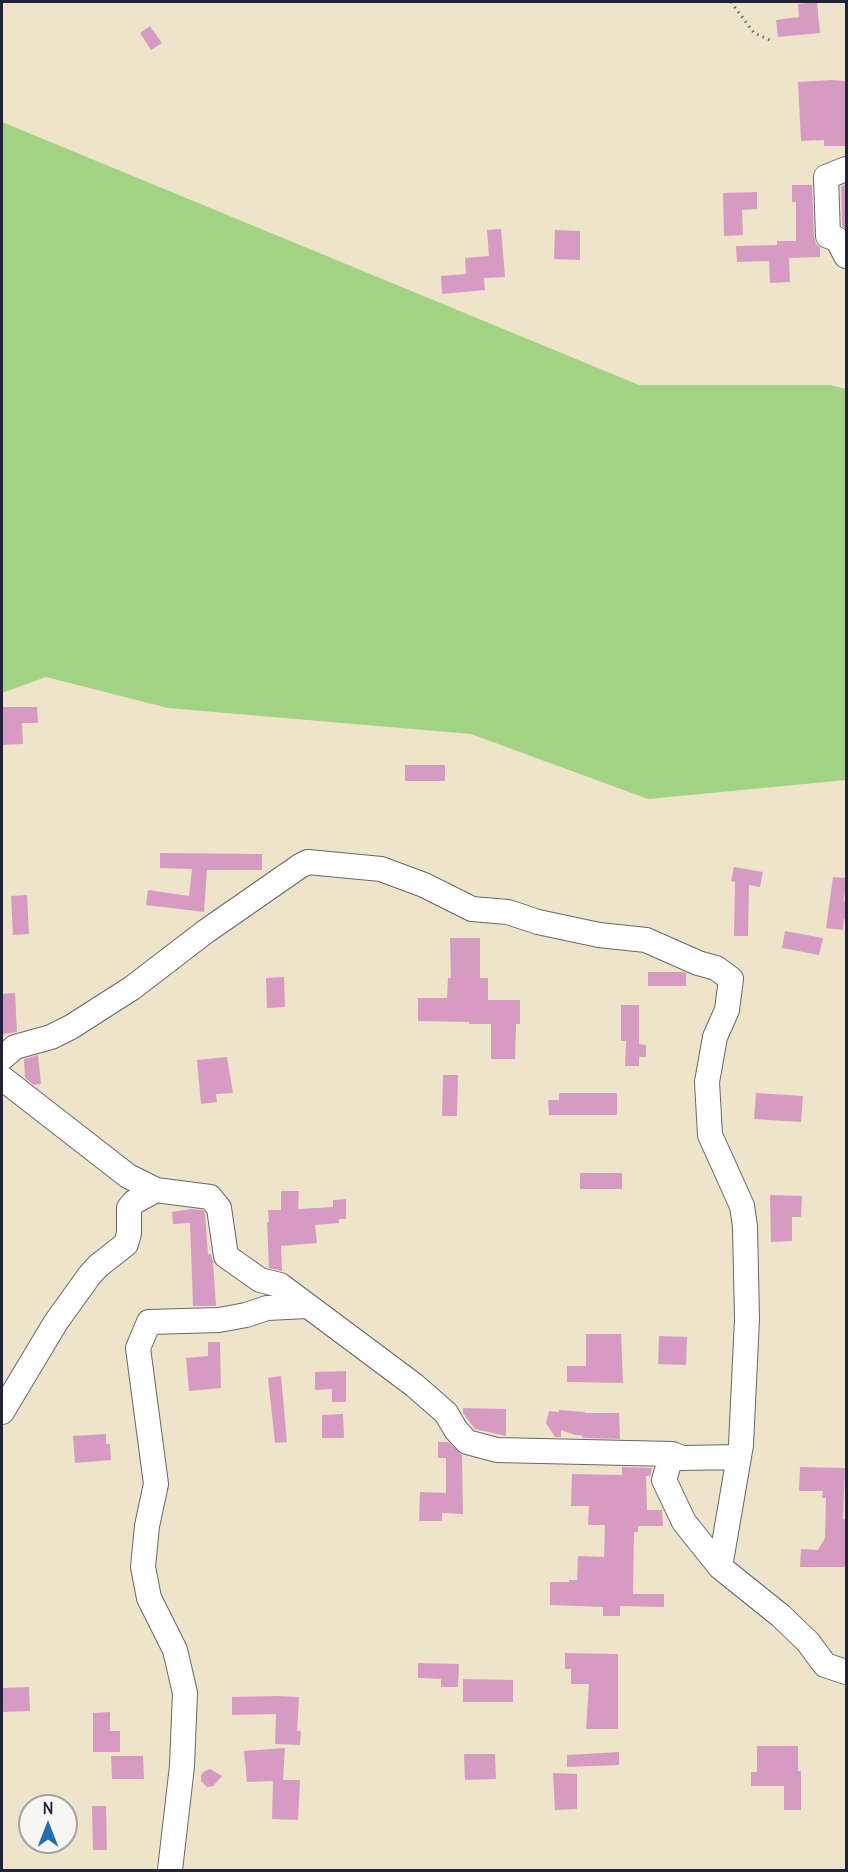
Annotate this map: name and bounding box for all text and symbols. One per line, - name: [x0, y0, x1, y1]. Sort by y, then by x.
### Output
- north arrow: [18, 1794, 78, 1854]
- text: N: [42, 1798, 54, 1818]

